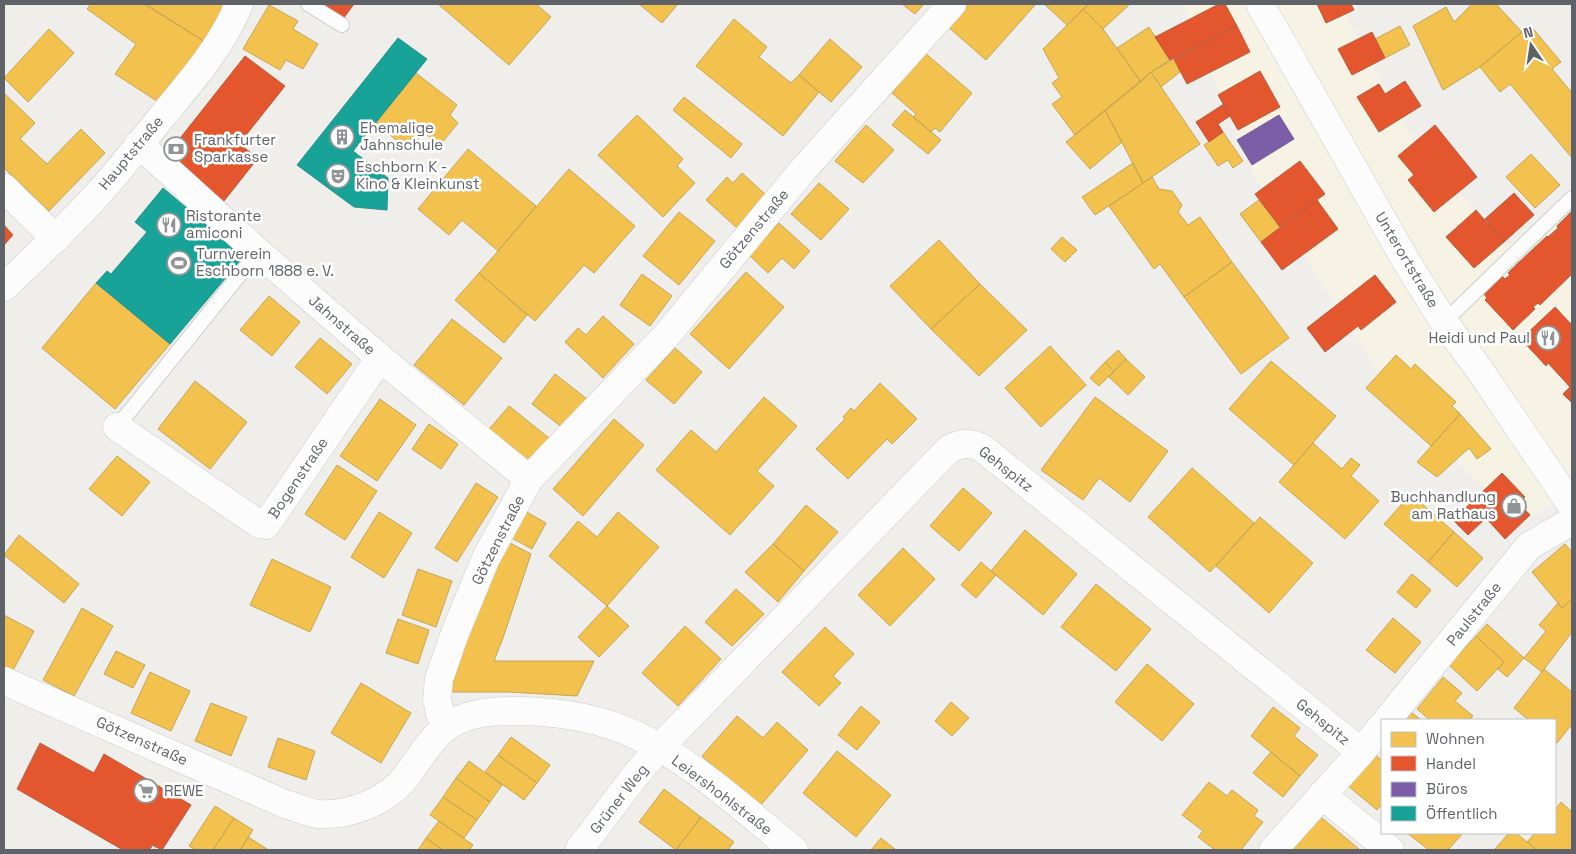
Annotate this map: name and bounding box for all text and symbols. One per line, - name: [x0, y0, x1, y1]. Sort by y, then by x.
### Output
- north arrow: [1506, 20, 1556, 70]
- text: N: [1521, 23, 1535, 42]
- street label: Hauptstraße: [94, 112, 167, 194]
- place label: Ehemalige Jahnschule: [360, 118, 443, 154]
- building icon: Ehemalige Jahnschule: [329, 124, 355, 150]
- place label: Frankfurter Sparkasse: [194, 130, 276, 166]
- bank icon: Frankfurter Sparkasse: [163, 136, 189, 162]
- place label: Eschborn K - Kino & Kleinkunst: [356, 157, 480, 193]
- theatre icon: Eschborn K - Kino & Kleinkunst: [325, 163, 351, 189]
- street label: Götzenstraße: [715, 185, 793, 272]
- place label: Ristorante amiconi: [186, 206, 261, 242]
- street label: Unterortstraße: [1371, 208, 1444, 311]
- restaurant icon: Ristorante amiconi: [156, 212, 182, 238]
- place label: Turnverein Eschborn 1888 e. V.: [196, 244, 334, 280]
- sports icon: Turnverein Eschborn 1888 e. V.: [166, 250, 192, 276]
- street label: Jahnstraße: [305, 290, 380, 359]
- restaurant icon: Heidi und Paul: [1535, 325, 1561, 351]
- place label: Heidi und Paul: [1428, 328, 1530, 347]
- street label: Bogenstraße: [263, 433, 332, 522]
- street label: Gehspitz: [975, 441, 1037, 496]
- place label: Buchhandlung am Rathaus: [1390, 487, 1496, 523]
- street label: Götzenstraße: [467, 492, 528, 588]
- shop icon: Buchhandlung am Rathaus: [1501, 493, 1527, 519]
- street label: Paulstraße: [1442, 578, 1505, 650]
- street label: Gehspitz: [1292, 694, 1354, 749]
- street label: Götzenstraße: [93, 712, 191, 769]
- legend: [1381, 719, 1556, 834]
- text: Wohnen: [1426, 729, 1485, 748]
- street label: Leiershohlstraße: [668, 751, 777, 839]
- text: Handel: [1426, 754, 1476, 773]
- street label: Grüner Weg: [585, 760, 652, 837]
- supermarket icon: REWE: [133, 778, 159, 804]
- text: Büros: [1426, 779, 1468, 798]
- place label: REWE: [164, 781, 203, 800]
- text: Öffentlich: [1426, 804, 1497, 823]

